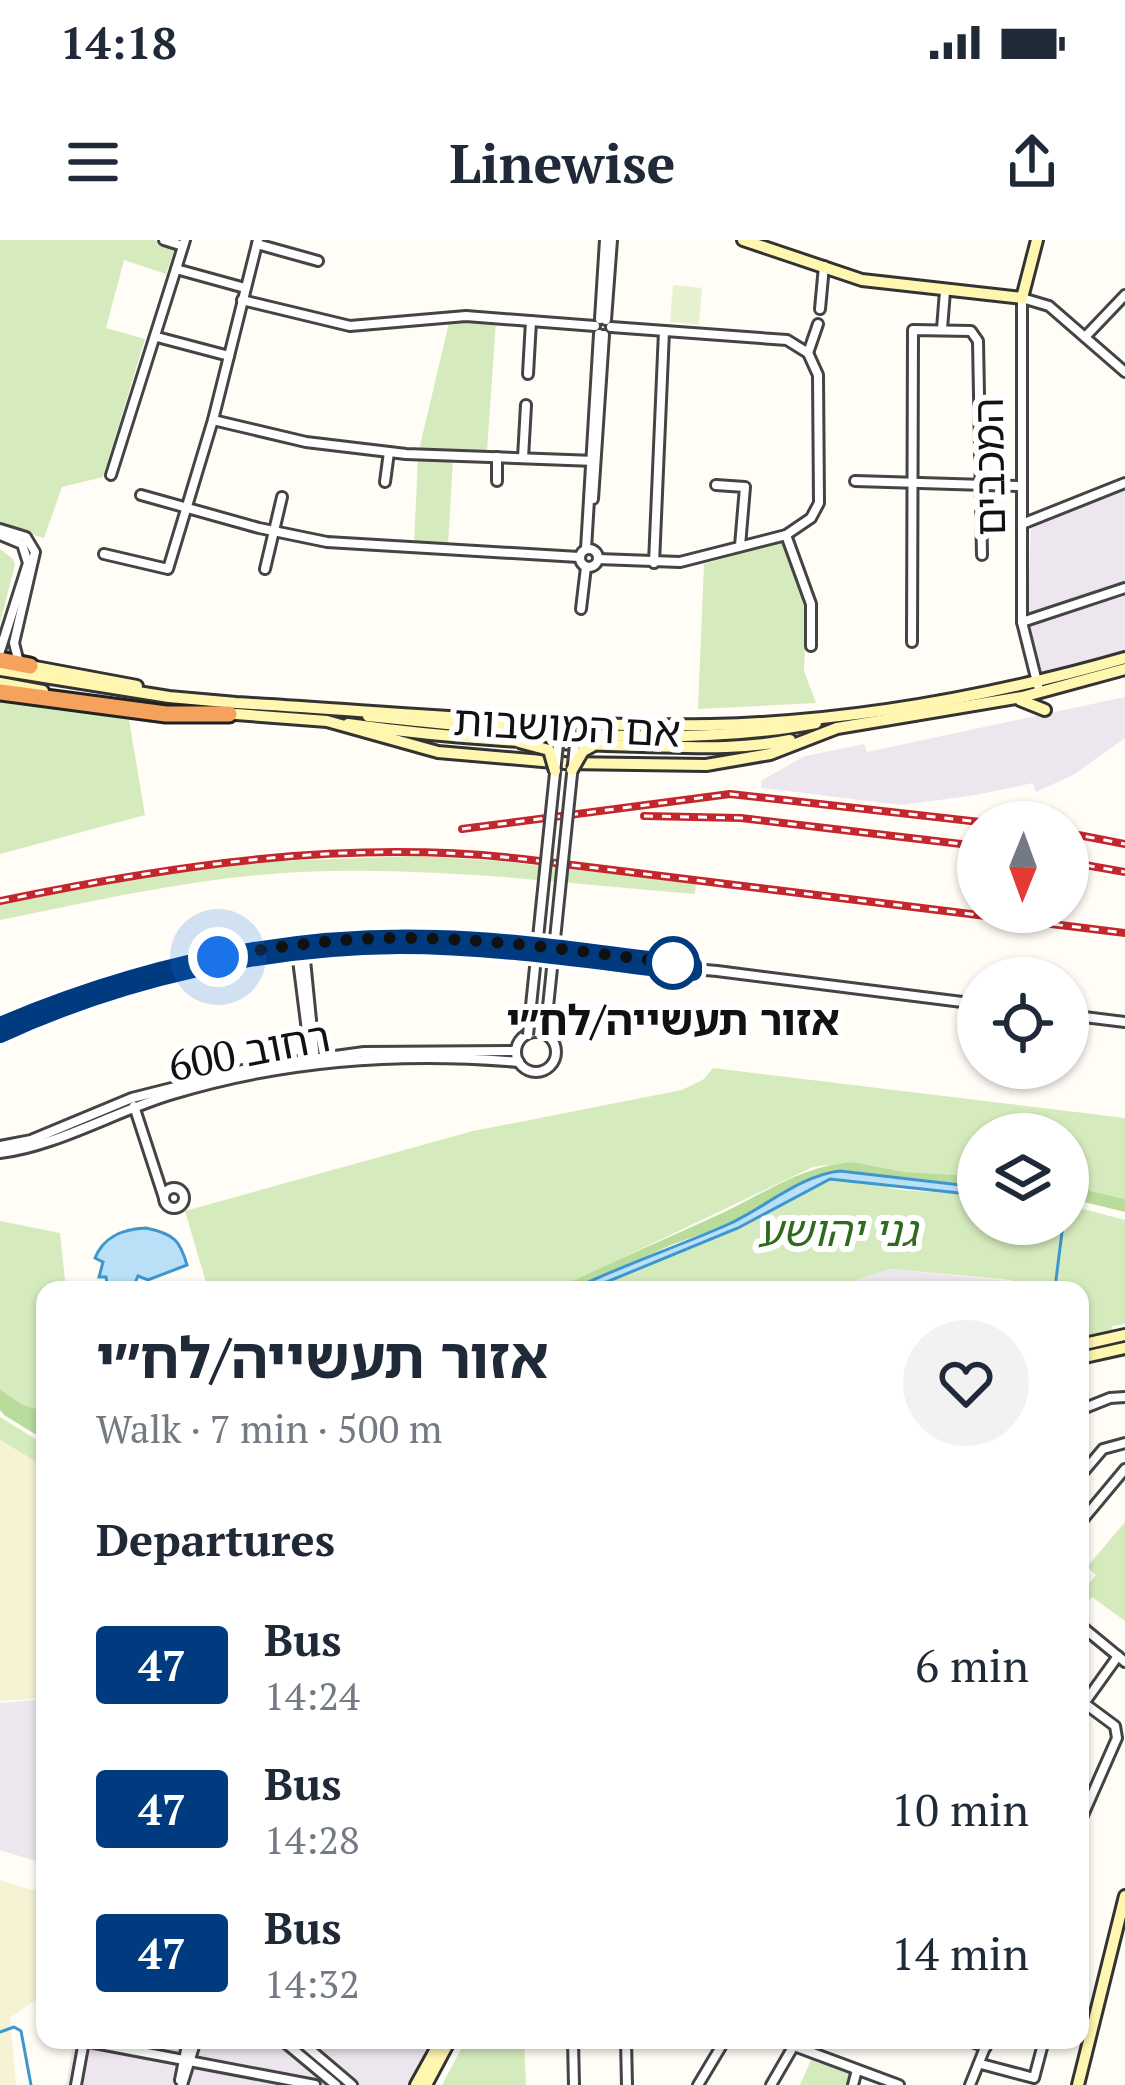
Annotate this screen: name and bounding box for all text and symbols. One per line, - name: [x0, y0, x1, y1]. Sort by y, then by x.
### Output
- text: 14:18: [60, 12, 177, 72]
- text: Linewise: [449, 127, 676, 198]
- icon: menu: [60, 129, 126, 195]
- icon: share: [999, 129, 1065, 195]
- street label: המכבים: [959, 397, 1017, 537]
- street label: אם המושבות: [452, 691, 682, 759]
- north arrow: [957, 801, 1089, 933]
- map controls: [957, 801, 1089, 1245]
- your location: [188, 927, 248, 987]
- marker: אזור תעשייה/לח״י: [648, 938, 698, 988]
- button: locate: [957, 957, 1089, 1089]
- place label: אזור תעשייה/לח״י: [506, 991, 840, 1047]
- street label: רחוב 600: [163, 1007, 335, 1093]
- button: layers: [957, 1113, 1089, 1245]
- park label: גני יהושע: [757, 1202, 920, 1258]
- text: אזור תעשייה/לח״י: [96, 1319, 549, 1394]
- button: heart: [903, 1320, 1029, 1446]
- text: Walk · 7 min · 500 m: [96, 1402, 442, 1454]
- text: Departures: [96, 1509, 335, 1569]
- text: Bus: [264, 1609, 342, 1669]
- text: 6 min: [915, 1635, 1029, 1695]
- text: 47: [138, 1637, 186, 1693]
- text: 14:24: [264, 1669, 360, 1721]
- text: Bus: [264, 1753, 342, 1813]
- text: 10 min: [891, 1779, 1029, 1839]
- text: 47: [138, 1781, 186, 1837]
- text: 14:28: [264, 1813, 360, 1865]
- text: Bus: [264, 1897, 342, 1957]
- text: 14 min: [891, 1923, 1029, 1983]
- text: 47: [138, 1925, 186, 1981]
- text: 14:32: [264, 1957, 360, 2009]

